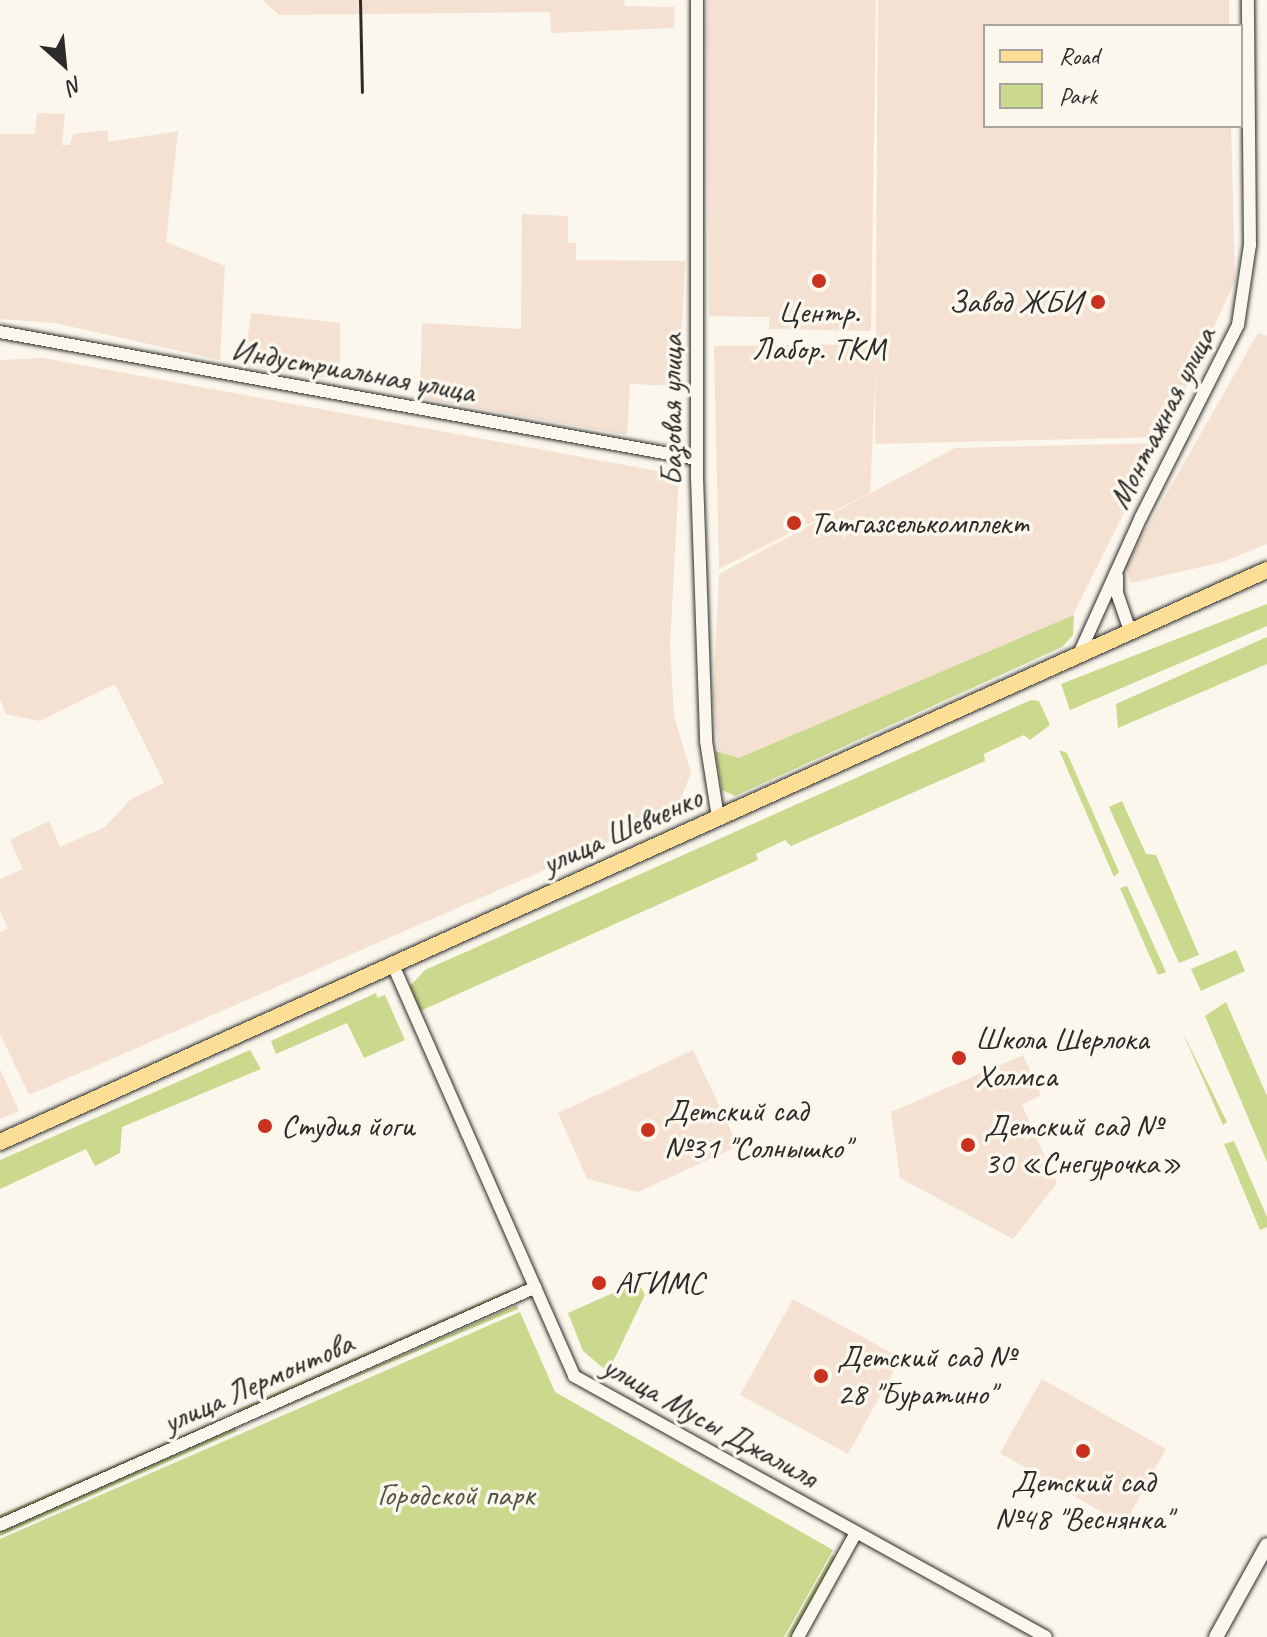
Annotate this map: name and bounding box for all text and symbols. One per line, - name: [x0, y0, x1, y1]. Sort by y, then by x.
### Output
- north arrow: [24, 24, 104, 104]
- legend: [983, 24, 1243, 128]
- text: Road: [1059, 41, 1099, 71]
- text: N: [62, 70, 87, 101]
- text: Park: [1059, 81, 1097, 111]
- marker: Центр. Лабор. ТКМ: [810, 272, 828, 290]
- place label: Завод ЖБИ: [948, 283, 1082, 321]
- marker: Завод ЖБИ: [1089, 293, 1107, 311]
- place label: Центр. Лабор. ТКМ: [752, 294, 886, 369]
- street label: Монтажная улица: [1099, 320, 1225, 516]
- street label: Индустриальная улица: [227, 330, 479, 412]
- street label: Базовая улица: [653, 333, 691, 487]
- place label: Татгазселькомплект: [810, 504, 1029, 542]
- marker: Татгазселькомплект: [785, 514, 803, 532]
- street label: улица Шевченко: [535, 778, 709, 884]
- place label: Школа Шерлока Холмса: [975, 1021, 1146, 1096]
- marker: Школа Шерлока Холмса: [950, 1049, 968, 1067]
- place label: Детский сад №31 "Солнышко": [664, 1093, 850, 1168]
- place label: Студия йоги: [281, 1107, 415, 1145]
- place label: Детский сад № 30 «Снегурочка»: [984, 1108, 1181, 1183]
- marker: Студия йоги: [256, 1117, 274, 1135]
- marker: Детский сад №31 "Солнышко": [639, 1121, 657, 1139]
- marker: Детский сад № 30 «Снегурочка»: [959, 1136, 977, 1154]
- place label: АГИМС: [615, 1264, 704, 1302]
- marker: АГИМС: [590, 1274, 608, 1292]
- street label: улица Лермонтова: [157, 1324, 359, 1442]
- place label: Детский сад № 28 "Буратино": [837, 1339, 1015, 1414]
- street label: улица Мусы Джалиля: [596, 1347, 824, 1497]
- marker: Детский сад № 28 "Буратино": [812, 1367, 830, 1385]
- marker: Детский сад №48 "Веснянка": [1074, 1442, 1092, 1460]
- place label: Детский сад №48 "Веснянка": [994, 1464, 1172, 1539]
- park label: Городской парк: [377, 1476, 535, 1514]

